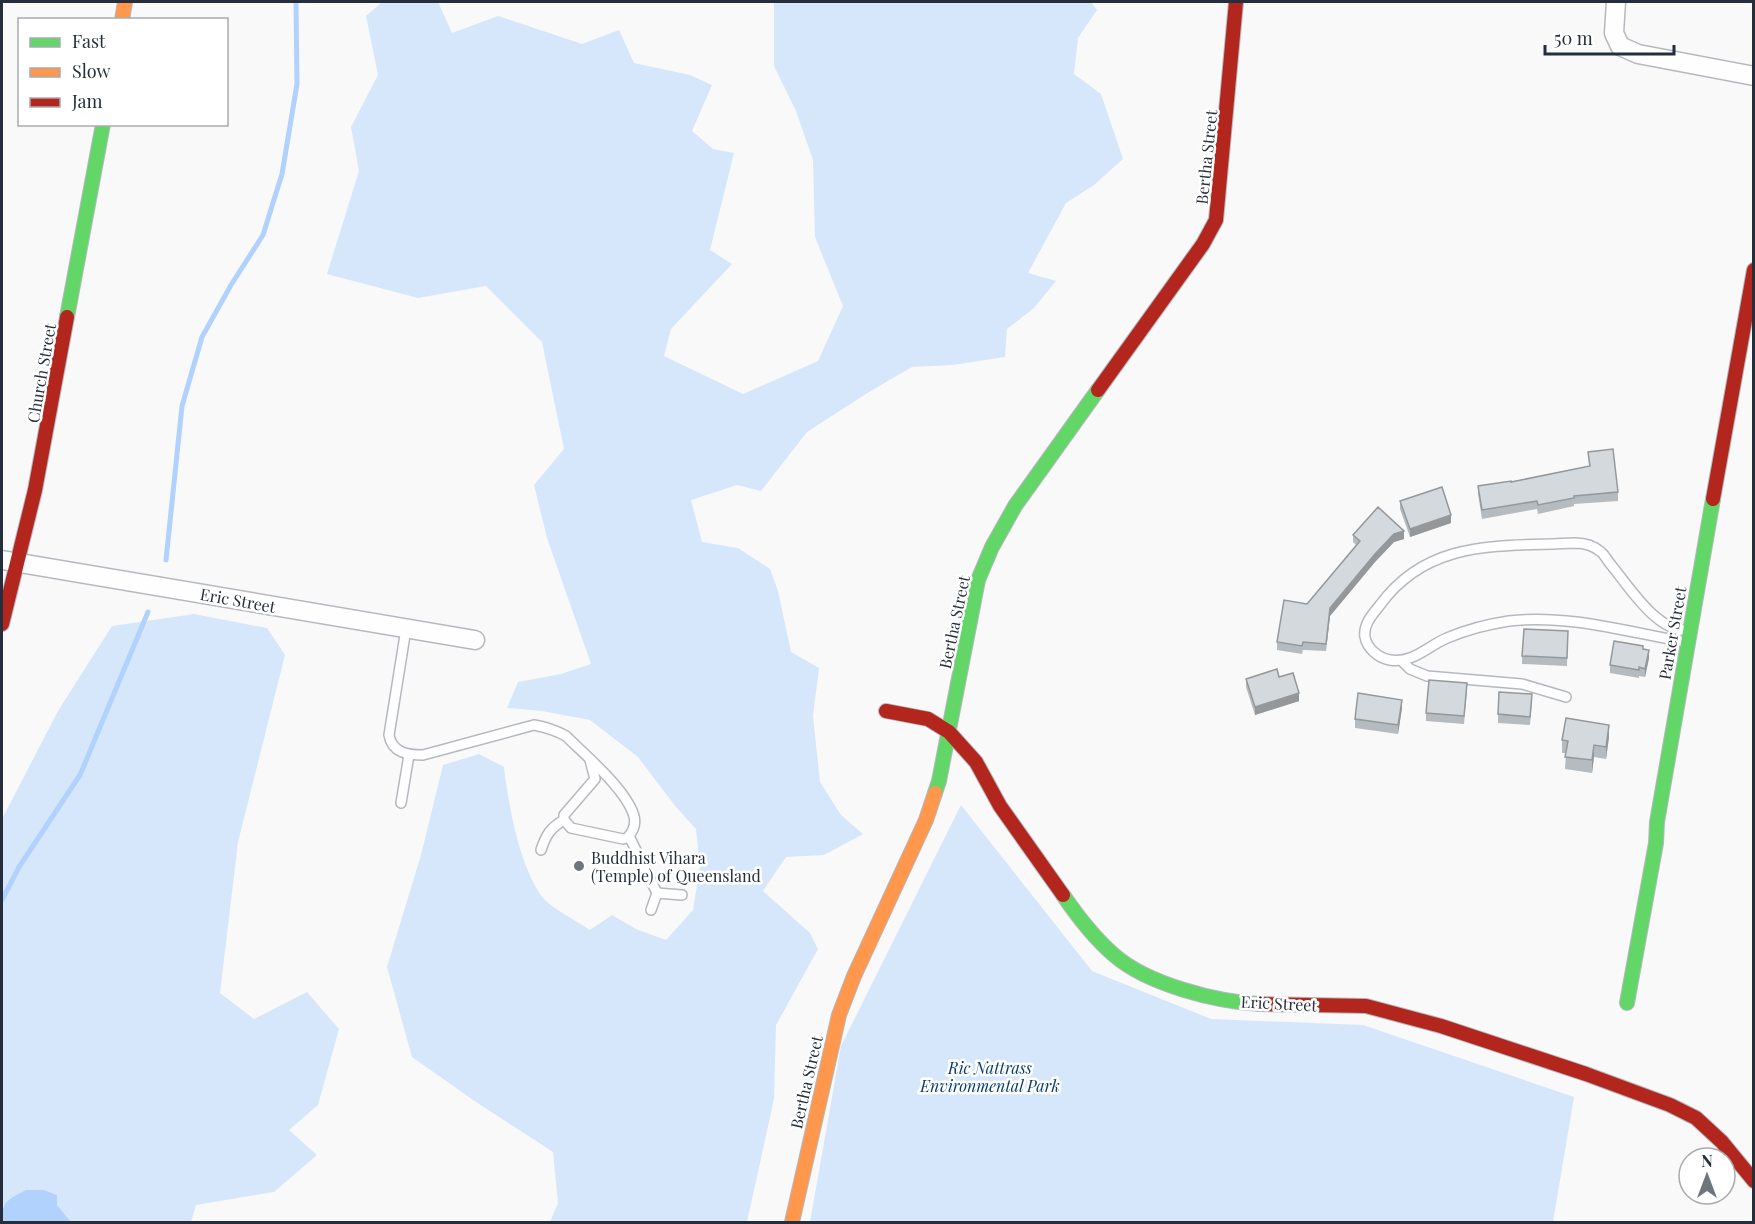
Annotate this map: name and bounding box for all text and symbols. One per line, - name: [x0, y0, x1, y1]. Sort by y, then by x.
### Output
- legend: [18, 18, 228, 126]
- scale bar: [1545, 18, 1674, 56]
- text: 50 m: [1554, 26, 1593, 50]
- text: Fast: [72, 29, 106, 53]
- text: Slow: [72, 59, 110, 83]
- text: Jam: [71, 89, 102, 113]
- street label: Bertha Street: [1191, 108, 1221, 205]
- street label: Church Street: [22, 321, 60, 424]
- street label: Bertha Street: [934, 573, 974, 671]
- street label: Eric Street: [199, 583, 278, 617]
- street label: Parker Street: [1653, 584, 1691, 681]
- place label: Buddhist Vihara (Temple) of Queensland: [591, 847, 761, 886]
- marker: Buddhist Vihara (Temple) of Queensland: [572, 859, 586, 873]
- street label: Eric Street: [1240, 991, 1318, 1015]
- street label: Bertha Street: [785, 1033, 827, 1131]
- park label: Ric Nattrass Environmental Park: [919, 1057, 1060, 1096]
- north arrow: [1677, 1146, 1737, 1206]
- text: N: [1701, 1150, 1713, 1171]

